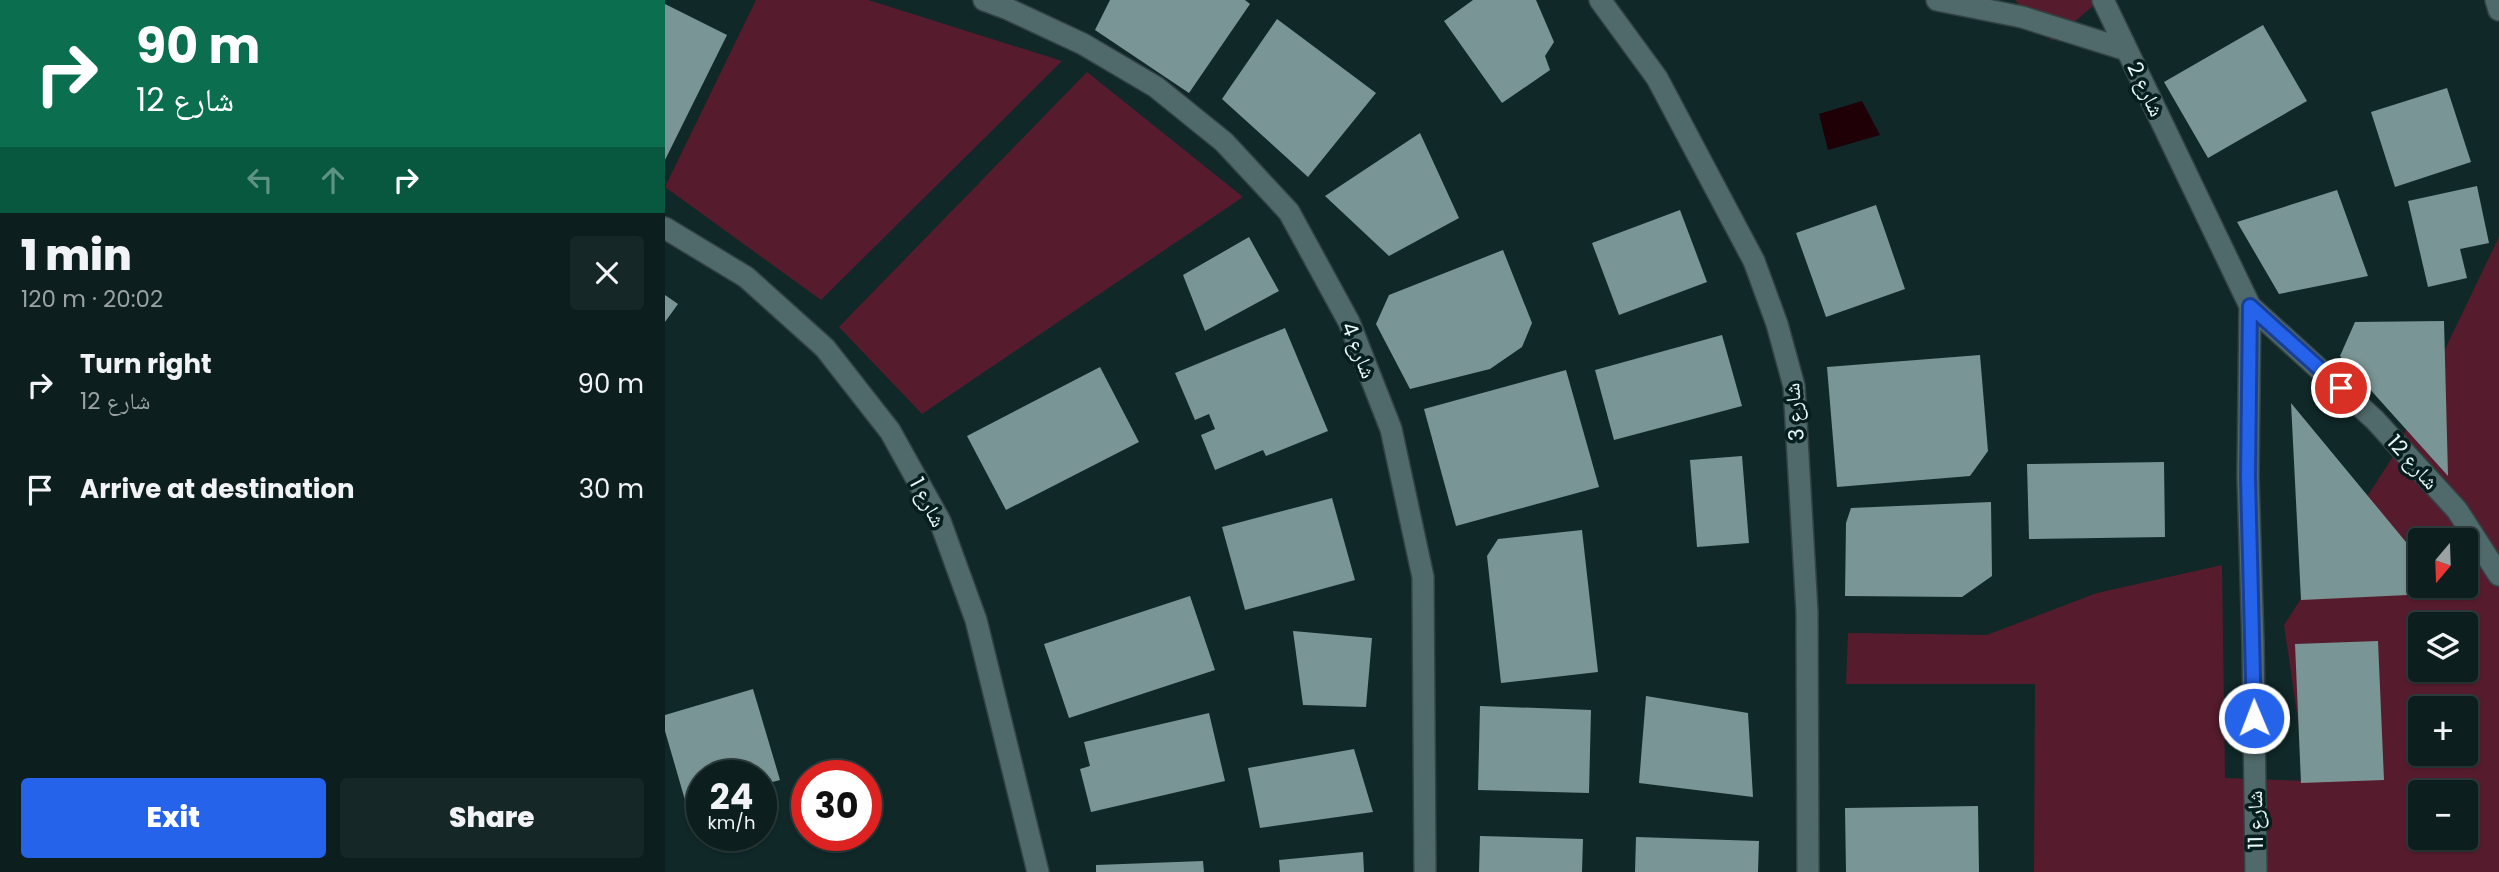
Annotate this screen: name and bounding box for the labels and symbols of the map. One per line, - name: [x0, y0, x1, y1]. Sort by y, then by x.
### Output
- street label: شارع 2: [2120, 57, 2172, 121]
- street label: شارع 4: [1335, 317, 1383, 383]
- pin: [2311, 358, 2371, 418]
- street label: شارع 3: [1777, 382, 1811, 442]
- street label: شارع 12: [2381, 428, 2445, 496]
- street label: شارع 1: [903, 472, 953, 532]
- north arrow: [2408, 528, 2478, 598]
- position arrow: [2217, 681, 2291, 755]
- speed limit sign: 30: [791, 760, 882, 851]
- street label: شارع 11: [2240, 790, 2270, 850]

